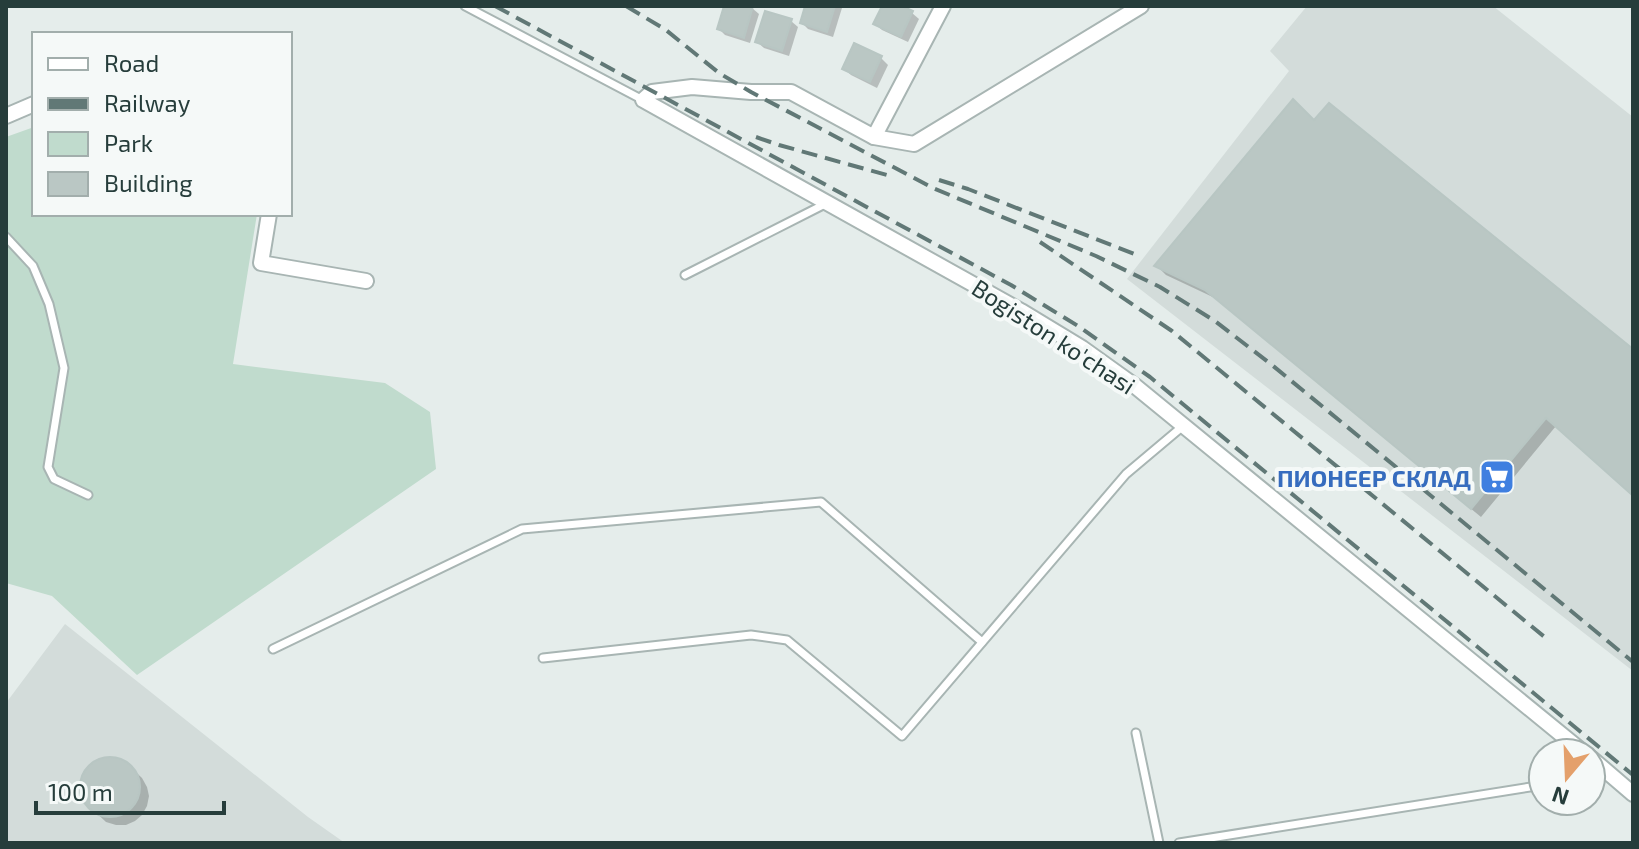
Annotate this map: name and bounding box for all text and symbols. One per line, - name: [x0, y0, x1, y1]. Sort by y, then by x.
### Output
- legend: [32, 32, 292, 216]
- text: Road: [104, 48, 159, 77]
- text: Railway: [104, 88, 191, 117]
- text: Park: [104, 128, 153, 157]
- text: Building: [104, 168, 193, 197]
- street label: Bogiston ko'chasi: [967, 272, 1141, 400]
- supermarket icon: ПИОНЕЕР СКЛАД: [1478, 458, 1516, 496]
- place label: ПИОНЕЕР СКЛАД: [1277, 463, 1471, 492]
- north arrow: [1527, 737, 1607, 817]
- scale bar: [36, 765, 224, 815]
- text: 100 m: [48, 777, 113, 806]
- text: N: [1548, 782, 1572, 812]

